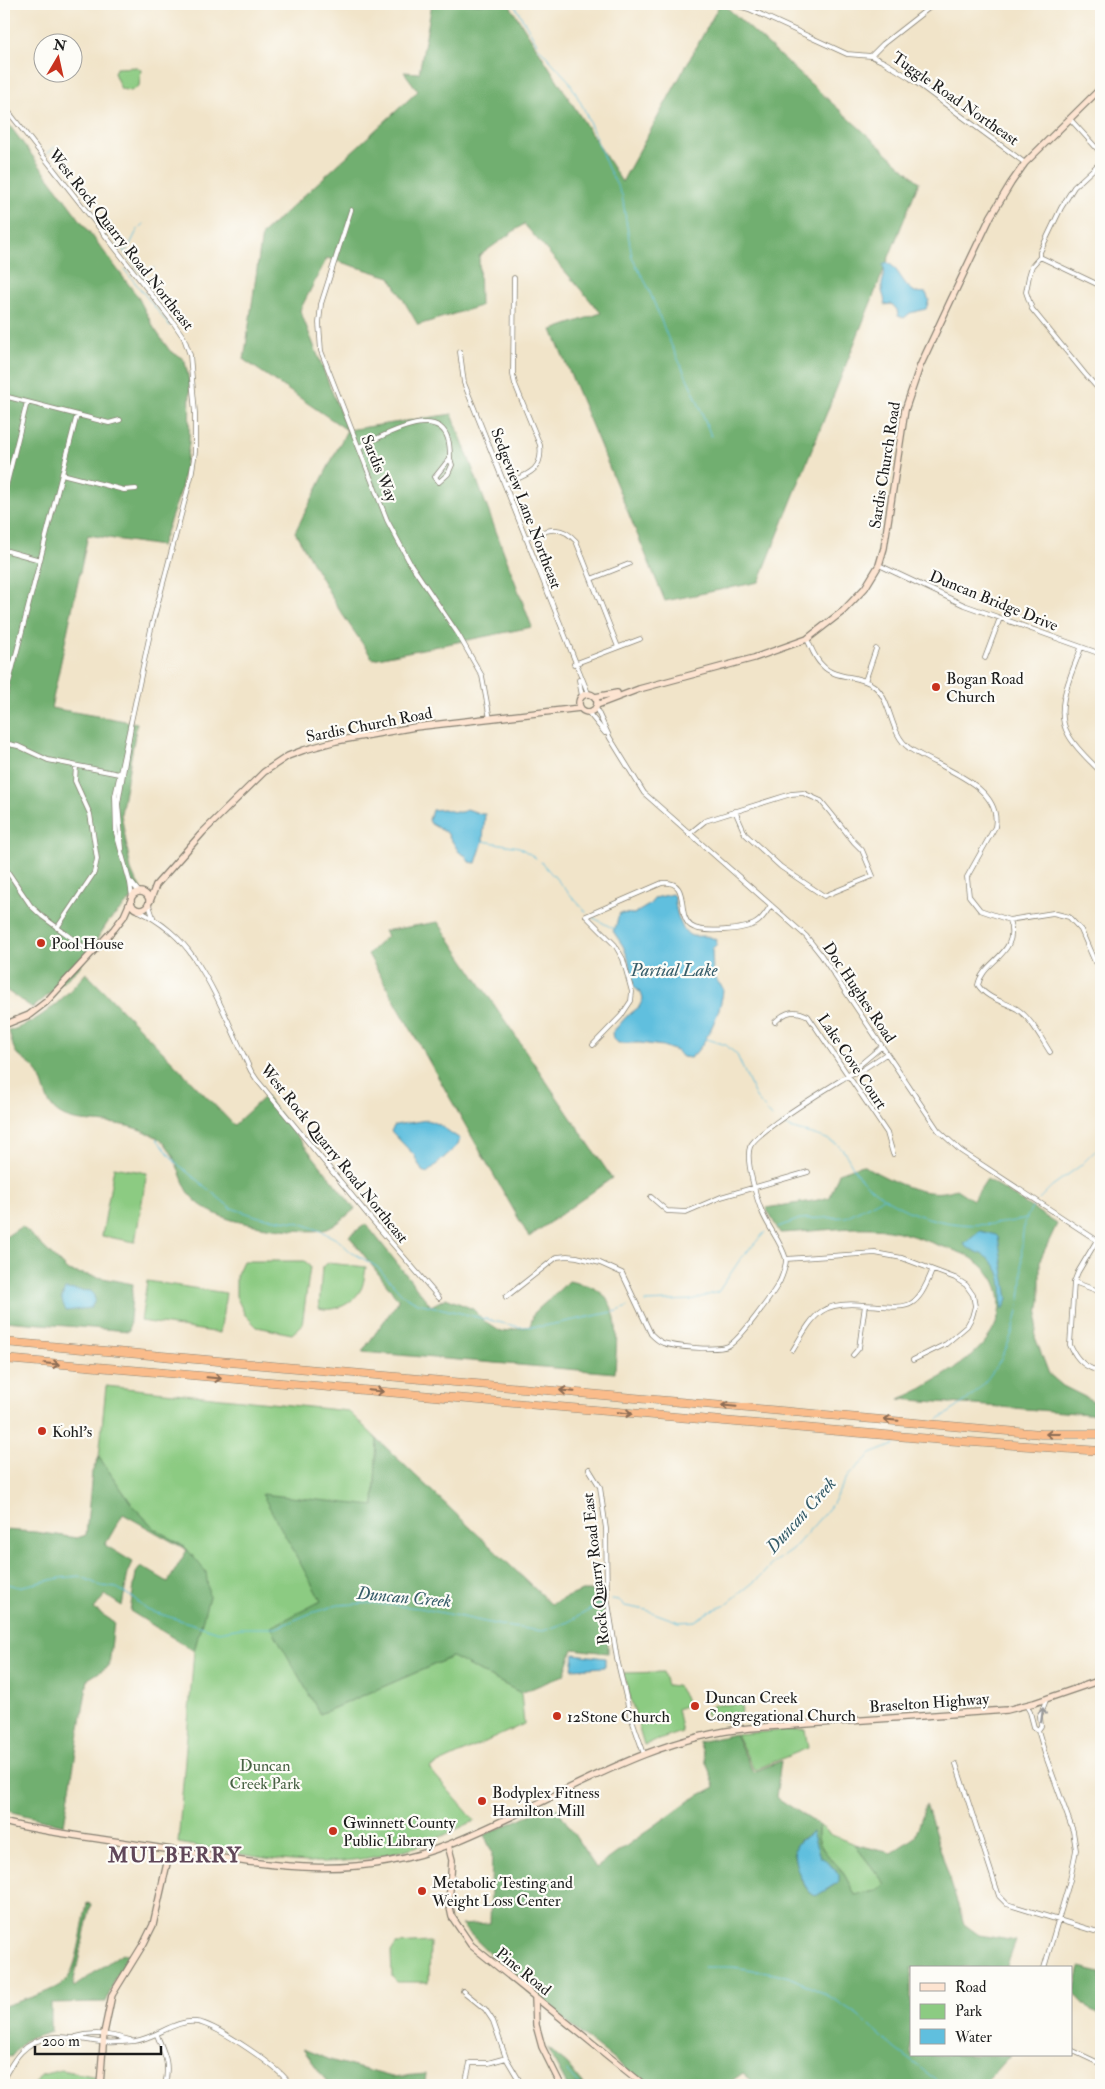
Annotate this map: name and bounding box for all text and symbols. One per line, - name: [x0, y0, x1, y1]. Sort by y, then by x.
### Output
- north arrow: [32, 32, 82, 82]
- text: N: [51, 36, 68, 55]
- street label: Tuggle Road Northeast: [888, 48, 1023, 150]
- street label: West Rock Quarry Road Northeast: [44, 144, 198, 334]
- street label: Sardis Church Road: [865, 400, 905, 530]
- street label: Sedgeview Lane Northeast: [486, 425, 566, 592]
- street label: Sardis Way: [357, 432, 402, 506]
- street label: Duncan Bridge Drive: [926, 566, 1061, 636]
- place label: Bogan Road Church: [946, 669, 1024, 707]
- marker: Bogan Road Church: [930, 681, 942, 693]
- street label: Sardis Church Road: [304, 703, 434, 747]
- place label: Pool House: [51, 934, 124, 954]
- marker: Pool House: [35, 937, 47, 949]
- street label: Doc Hughes Road: [818, 938, 900, 1047]
- water label: Partial Lake: [629, 959, 719, 982]
- street label: Lake Cove Court: [813, 1010, 891, 1113]
- street label: West Rock Quarry Road Northeast: [255, 1059, 413, 1247]
- one-way arrow: [44, 1359, 60, 1368]
- one-way arrow: [206, 1373, 222, 1382]
- one-way arrow: [368, 1387, 384, 1396]
- one-way arrow: [559, 1387, 575, 1396]
- one-way arrow: [721, 1401, 737, 1410]
- one-way arrow: [617, 1408, 633, 1417]
- one-way arrow: [883, 1415, 899, 1424]
- place label: Kohl's: [52, 1422, 92, 1442]
- marker: Kohl's: [36, 1425, 48, 1437]
- one-way arrow: [1045, 1429, 1061, 1439]
- water label: Duncan Creek: [761, 1473, 842, 1559]
- street label: Rock Quarry Road East: [578, 1492, 614, 1646]
- water label: Duncan Creek: [355, 1582, 452, 1613]
- place label: Duncan Creek Congregational Church: [705, 1688, 857, 1726]
- street label: Braselton Highway: [868, 1689, 991, 1717]
- marker: Duncan Creek Congregational Church: [689, 1700, 701, 1712]
- place label: 12Stone Church: [567, 1707, 670, 1727]
- one-way arrow: [1037, 1707, 1047, 1723]
- marker: 12Stone Church: [551, 1710, 563, 1722]
- park label: Duncan Creek Park: [229, 1756, 301, 1794]
- place label: Bodyplex Fitness Hamilton Mill: [492, 1783, 599, 1821]
- marker: Bodyplex Fitness Hamilton Mill: [476, 1795, 488, 1807]
- place label: Gwinnett County Public Library: [343, 1813, 457, 1851]
- marker: Gwinnett County Public Library: [327, 1825, 339, 1837]
- district label: MULBERRY: [107, 1842, 242, 1869]
- place label: Metabolic Testing and Weight Loss Center: [431, 1873, 573, 1911]
- marker: Metabolic Testing and Weight Loss Center: [416, 1885, 428, 1897]
- street label: Pine Road: [492, 1943, 555, 2000]
- legend: [910, 1966, 1072, 2056]
- text: Road: [955, 1978, 987, 1997]
- text: Park: [955, 2002, 982, 2021]
- scale bar: [35, 2024, 161, 2056]
- text: Water: [954, 2028, 992, 2047]
- text: 200 m: [42, 2032, 80, 2051]

